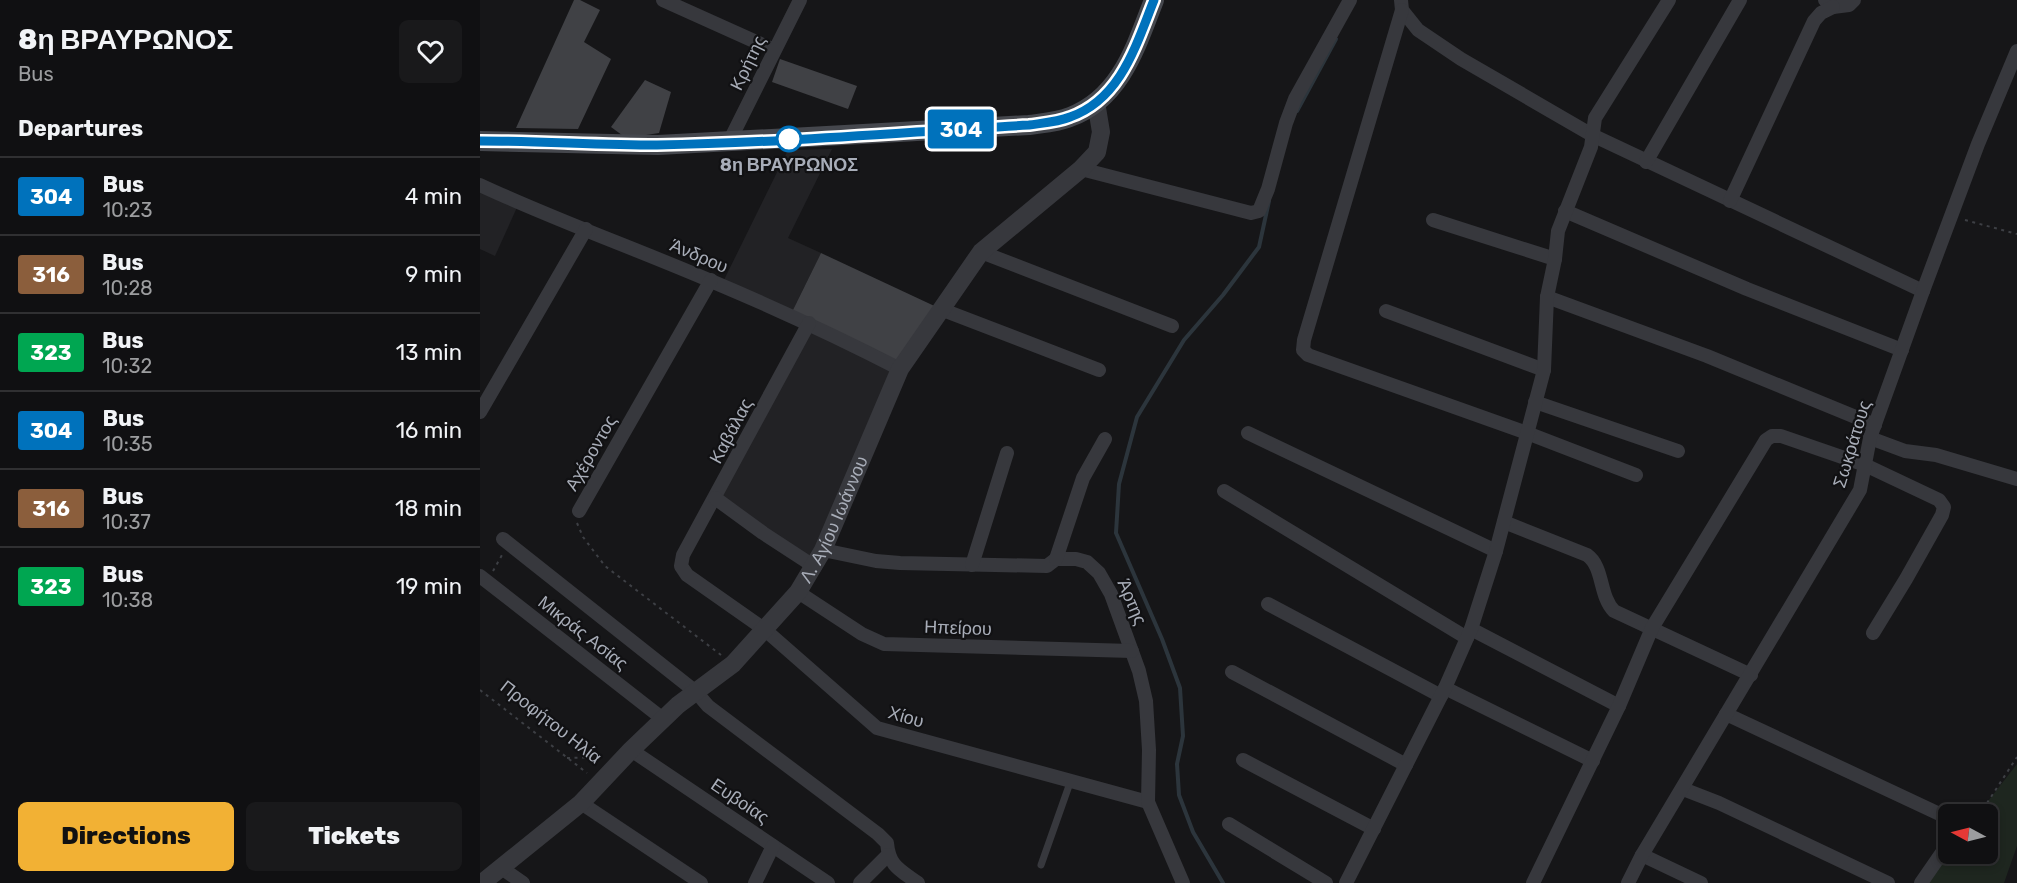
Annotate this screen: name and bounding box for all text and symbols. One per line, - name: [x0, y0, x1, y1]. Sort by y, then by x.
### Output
- button: heart: [399, 20, 462, 83]
- text: 8η ΒΡΑΥΡΩΝΟΣ: [18, 23, 233, 56]
- street label: Κρήτης: [725, 32, 771, 94]
- text: Bus: [18, 62, 54, 86]
- line badge: 304: [926, 110, 996, 148]
- text: Departures: [18, 115, 143, 142]
- text: 304: [940, 117, 982, 142]
- marker: 8η ΒΡΑΥΡΩΝΟΣ: [776, 126, 802, 152]
- place label: 8η ΒΡΑΥΡΩΝΟΣ: [720, 154, 858, 176]
- text: Bus: [102, 171, 144, 198]
- text: 4 min: [405, 183, 462, 210]
- text: 304: [30, 184, 72, 209]
- text: 10:23: [102, 198, 153, 222]
- street label: Άνδρου: [667, 234, 731, 278]
- text: Bus: [102, 249, 144, 276]
- text: 9 min: [405, 261, 462, 288]
- text: 316: [32, 262, 70, 287]
- text: 10:28: [102, 276, 153, 300]
- text: Bus: [102, 327, 144, 354]
- text: 13 min: [396, 339, 462, 366]
- text: 323: [30, 340, 72, 365]
- text: 10:32: [102, 354, 152, 378]
- street label: Καβάλας: [705, 394, 757, 467]
- street label: Σωκράτους: [1828, 397, 1876, 490]
- text: Bus: [102, 405, 144, 432]
- street label: Αχέροντος: [560, 411, 622, 495]
- text: 16 min: [396, 417, 462, 444]
- text: 304: [30, 418, 72, 443]
- text: 10:35: [102, 432, 153, 456]
- street label: Λ. Αγίου Ιωάννου: [795, 453, 873, 587]
- text: Bus: [102, 483, 144, 510]
- text: 18 min: [395, 495, 462, 522]
- text: 316: [32, 496, 70, 521]
- text: 10:37: [102, 510, 151, 534]
- text: Bus: [102, 561, 144, 588]
- text: 19 min: [396, 573, 462, 600]
- text: 323: [30, 574, 72, 599]
- street label: Άρτης: [1113, 576, 1152, 629]
- text: 10:38: [102, 588, 153, 612]
- street label: Μικράς Ασίας: [534, 591, 633, 675]
- street label: Ηπείρου: [924, 616, 992, 640]
- street label: Προφήτου Ηλία: [496, 676, 606, 768]
- street label: Χίου: [886, 701, 926, 733]
- street label: Ευβοίας: [707, 774, 773, 829]
- button: Directions: [18, 802, 234, 871]
- button: Tickets: [246, 802, 462, 871]
- north arrow: [1938, 804, 1998, 864]
- map controls: [1938, 804, 1998, 864]

